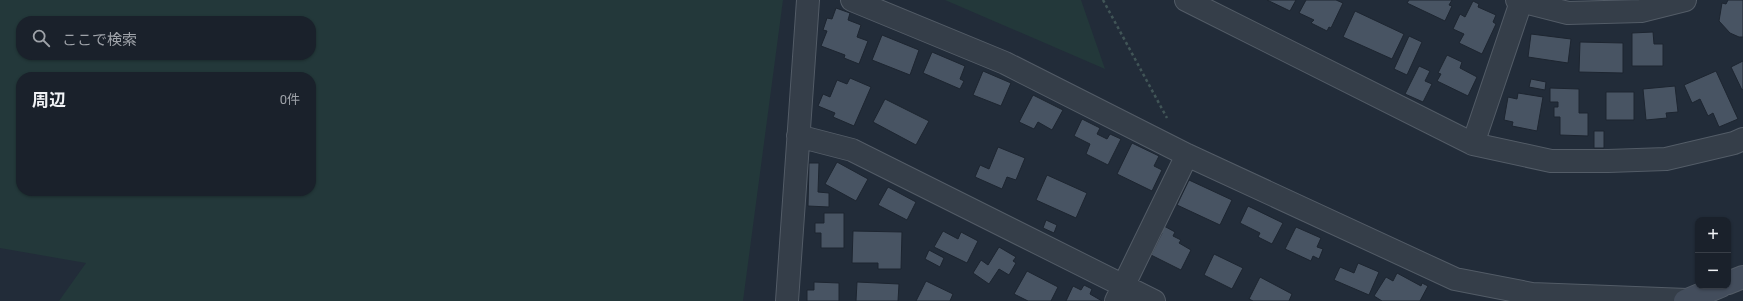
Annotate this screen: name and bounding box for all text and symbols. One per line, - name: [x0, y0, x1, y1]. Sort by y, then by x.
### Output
- search box: [16, 16, 316, 60]
- icon: search: [30, 27, 52, 49]
- text: ここで検索: [62, 31, 137, 49]
- text: 周辺: [32, 90, 66, 110]
- text: 0件: [280, 92, 300, 107]
- map controls: [1695, 217, 1731, 289]
- button: +: [1695, 217, 1731, 253]
- button: −: [1695, 253, 1731, 289]

